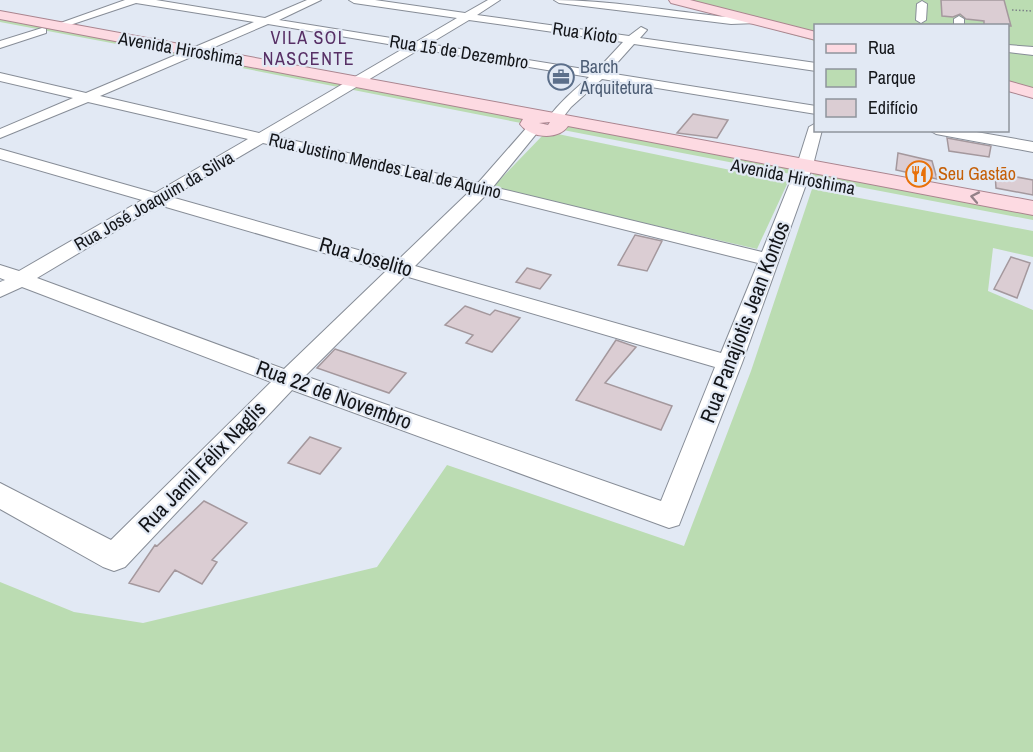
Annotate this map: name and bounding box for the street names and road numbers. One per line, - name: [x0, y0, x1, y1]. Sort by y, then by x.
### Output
- street label: Rua Kioto: [551, 16, 619, 49]
- street label: Avenida Hiroshima: [116, 25, 245, 72]
- street label: Rua 15 de Dezembro: [388, 28, 530, 75]
- street label: Rua Justino Mendes Leal de Aquino: [266, 127, 504, 204]
- street label: Rua José Joaquim da Silva: [69, 145, 238, 257]
- street label: Avenida Hiroshima: [728, 152, 857, 201]
- street label: Rua Panajiotis Jean Kontos: [693, 217, 796, 427]
- street label: Rua Joselito: [316, 229, 416, 284]
- street label: Rua 22 de Novembro: [252, 353, 416, 436]
- street label: Rua Jamil Félix Naglis: [131, 395, 272, 539]

